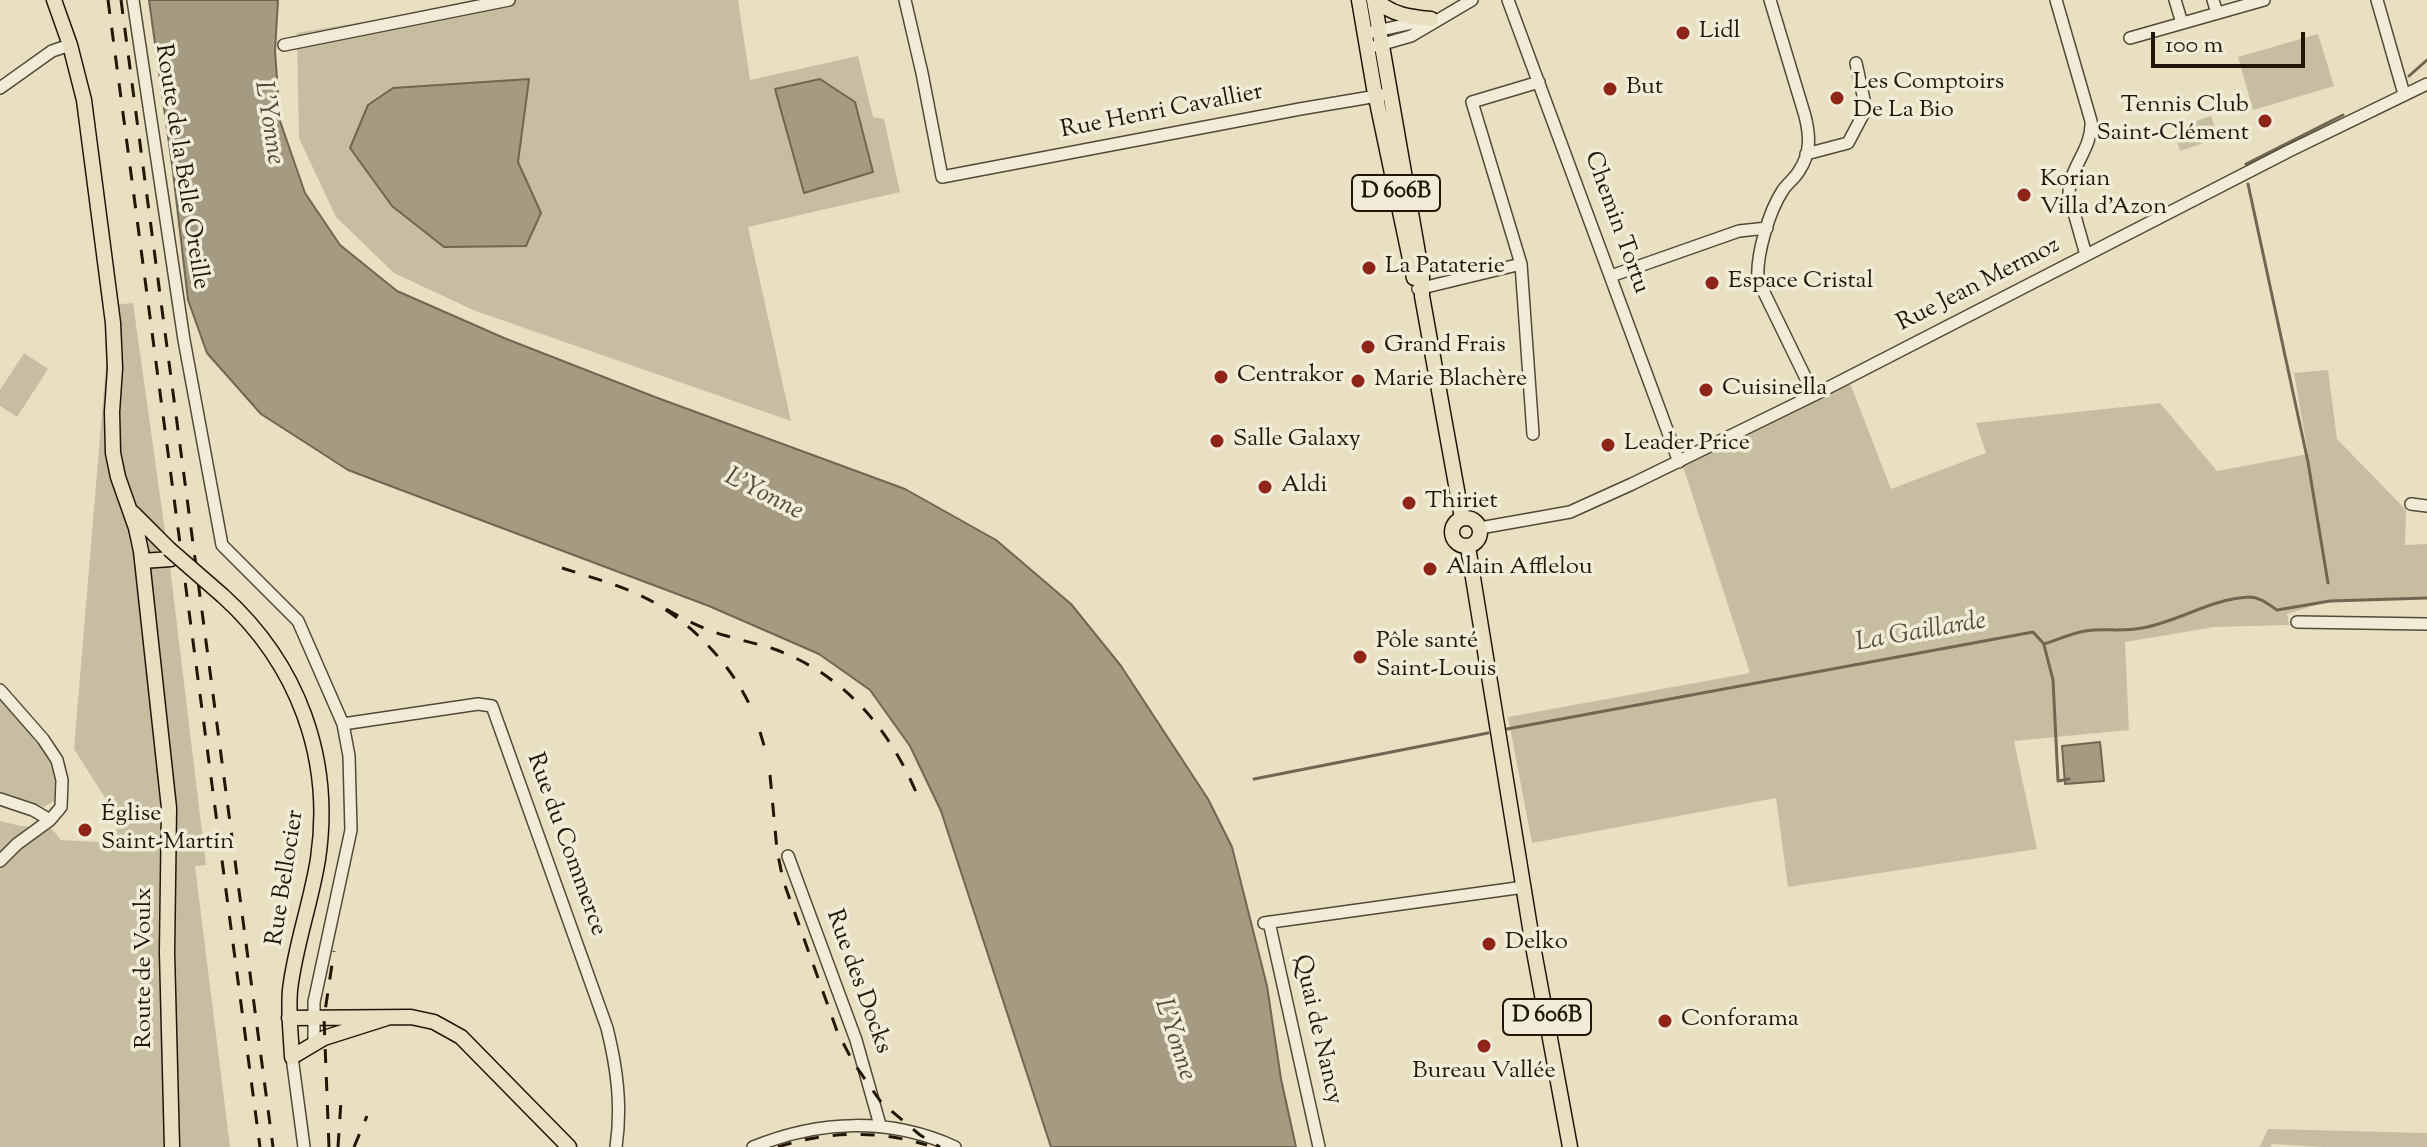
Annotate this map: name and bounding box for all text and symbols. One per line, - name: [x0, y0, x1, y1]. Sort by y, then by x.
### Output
- scale bar: [2155, 16, 2309, 66]
- place label: Lidl: [1699, 19, 1740, 47]
- marker: Lidl: [1674, 24, 1692, 42]
- text: 100 m: [2165, 29, 2223, 63]
- street label: Route de la Belle Oreille: [146, 42, 214, 292]
- place label: Les Comptoirs De La Bio: [1853, 70, 2004, 126]
- place label: But: [1626, 75, 1663, 103]
- water label: L'Yonne: [245, 79, 289, 167]
- street label: Rue Henri Cavallier: [1058, 79, 1266, 147]
- marker: But: [1601, 80, 1619, 98]
- marker: Les Comptoirs De La Bio: [1828, 89, 1846, 107]
- place label: Tennis Club Saint-Clément: [2097, 93, 2249, 149]
- marker: Tennis Club Saint-Clément: [2256, 112, 2274, 130]
- street label: Chemin Tortu: [1576, 148, 1654, 298]
- place label: Korian Villa d'Azon: [2040, 167, 2167, 223]
- road number: D 606B: [1352, 175, 1440, 211]
- marker: Korian Villa d'Azon: [2015, 186, 2033, 204]
- street label: Rue Jean Mermoz: [1893, 233, 2065, 339]
- place label: La Pataterie: [1385, 254, 1505, 282]
- marker: La Pataterie: [1360, 259, 1378, 277]
- place label: Espace Cristal: [1728, 269, 1873, 297]
- marker: Espace Cristal: [1703, 274, 1721, 292]
- place label: Grand Frais: [1384, 333, 1506, 361]
- marker: Grand Frais: [1359, 338, 1377, 356]
- place label: Centrakor: [1237, 363, 1344, 391]
- place label: Marie Blachère: [1374, 367, 1527, 395]
- marker: Centrakor: [1212, 368, 1230, 386]
- marker: Marie Blachère: [1349, 372, 1367, 390]
- place label: Cuisinella: [1722, 376, 1827, 404]
- marker: Cuisinella: [1697, 381, 1715, 399]
- place label: Salle Galaxy: [1233, 427, 1361, 455]
- place label: Leader Price: [1624, 431, 1750, 459]
- marker: Salle Galaxy: [1208, 432, 1226, 450]
- marker: Leader Price: [1599, 436, 1617, 454]
- water label: L'Yonne: [718, 463, 808, 529]
- place label: Aldi: [1281, 473, 1327, 501]
- marker: Aldi: [1256, 478, 1274, 496]
- place label: Thiriet: [1425, 489, 1498, 517]
- marker: Thiriet: [1400, 494, 1418, 512]
- place label: Alain Afflelou: [1446, 555, 1593, 583]
- marker: Alain Afflelou: [1421, 560, 1439, 578]
- water label: La Gaillarde: [1853, 607, 1989, 661]
- place label: Pôle santé Saint-Louis: [1376, 629, 1496, 685]
- marker: Pôle santé Saint-Louis: [1351, 648, 1369, 666]
- street label: Rue du Commerce: [519, 750, 611, 940]
- place label: Église Saint-Martin: [101, 802, 234, 858]
- street label: Rue Bellocier: [262, 808, 312, 948]
- marker: Église Saint-Martin: [76, 821, 94, 839]
- street label: Route de Voulx: [132, 887, 160, 1049]
- street label: Rue des Docks: [818, 906, 896, 1058]
- place label: Delko: [1505, 930, 1568, 958]
- marker: Delko: [1480, 935, 1498, 953]
- street label: Quai de Nancy: [1285, 952, 1347, 1108]
- water label: L'Yonne: [1145, 995, 1201, 1085]
- road number: D 606B: [1503, 999, 1591, 1035]
- place label: Conforama: [1681, 1007, 1799, 1035]
- marker: Conforama: [1656, 1012, 1674, 1030]
- marker: Bureau Vallée: [1475, 1037, 1493, 1055]
- place label: Bureau Vallée: [1412, 1059, 1556, 1087]

